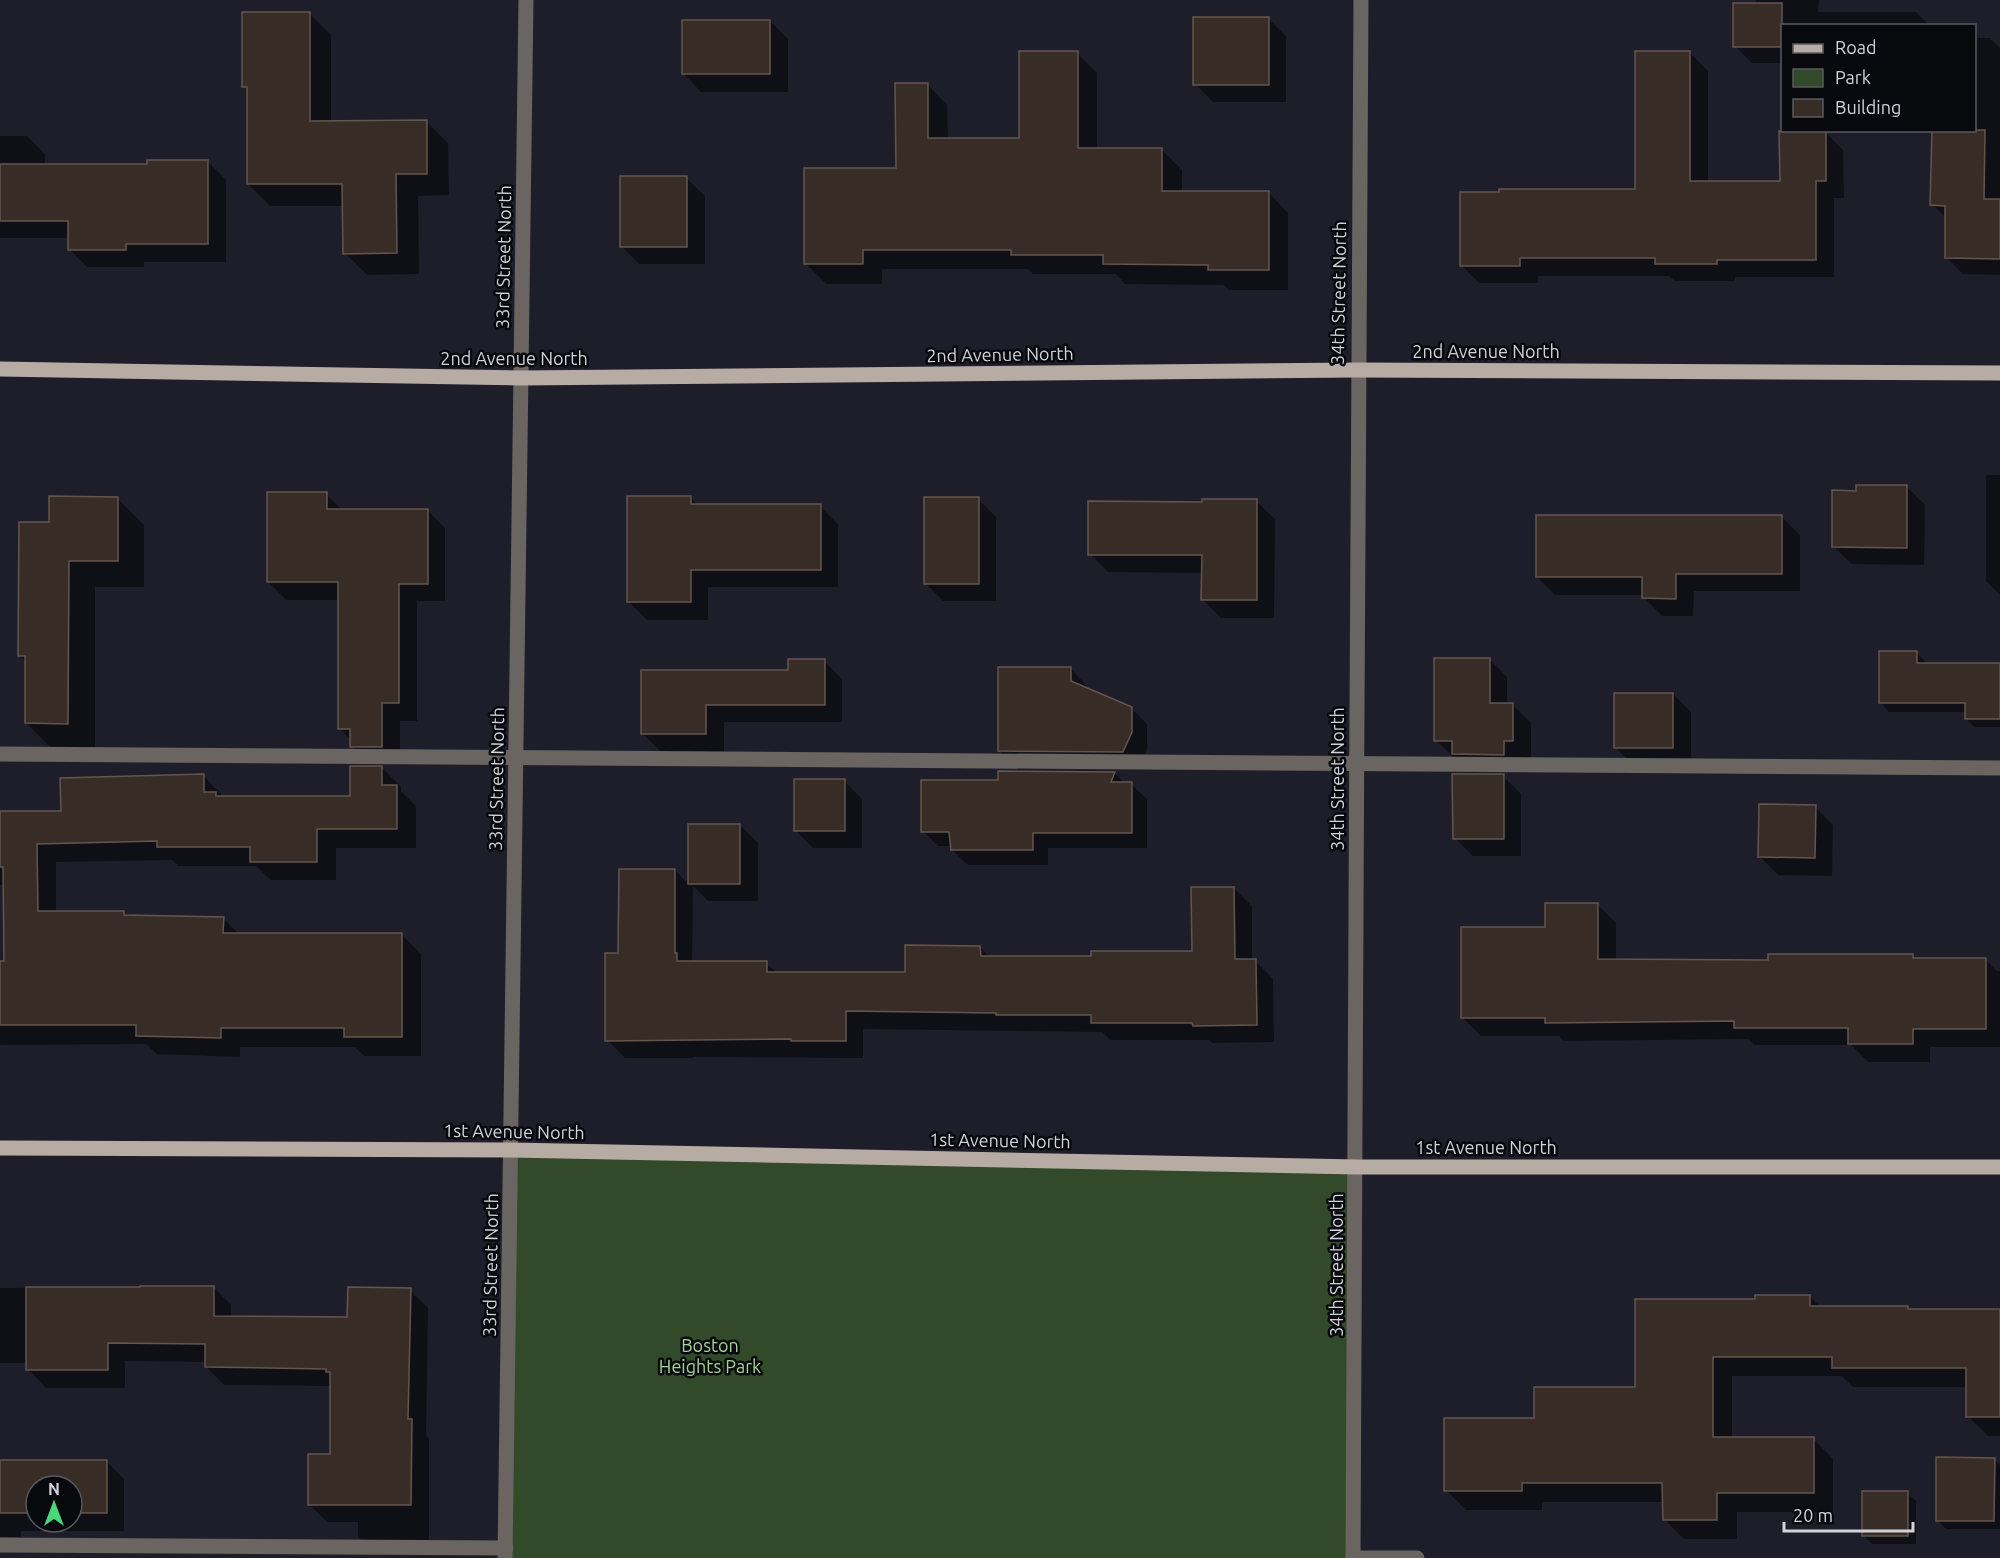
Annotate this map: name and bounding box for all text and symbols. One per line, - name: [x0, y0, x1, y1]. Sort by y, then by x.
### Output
- legend: [1781, 24, 1976, 132]
- text: Road: [1835, 37, 1877, 57]
- text: Park: [1835, 67, 1871, 87]
- text: Building: [1835, 97, 1901, 117]
- street label: 33rd Street North: [492, 185, 514, 329]
- street label: 34th Street North: [1327, 221, 1349, 365]
- street label: 2nd Avenue North: [1412, 341, 1560, 361]
- street label: 2nd Avenue North: [926, 343, 1074, 365]
- street label: 2nd Avenue North: [440, 348, 588, 368]
- street label: 33rd Street North: [485, 707, 507, 851]
- street label: 34th Street North: [1327, 707, 1347, 851]
- street label: 1st Avenue North: [443, 1120, 585, 1142]
- street label: 1st Avenue North: [929, 1129, 1071, 1151]
- street label: 1st Avenue North: [1415, 1137, 1557, 1157]
- street label: 33rd Street North: [479, 1193, 501, 1337]
- street label: 34th Street North: [1326, 1193, 1346, 1337]
- park label: Boston Heights Park: [659, 1335, 761, 1376]
- north arrow: [24, 1474, 84, 1534]
- text: N: [48, 1480, 60, 1498]
- scale bar: [1784, 1495, 1913, 1533]
- text: 20 m: [1793, 1505, 1833, 1525]

